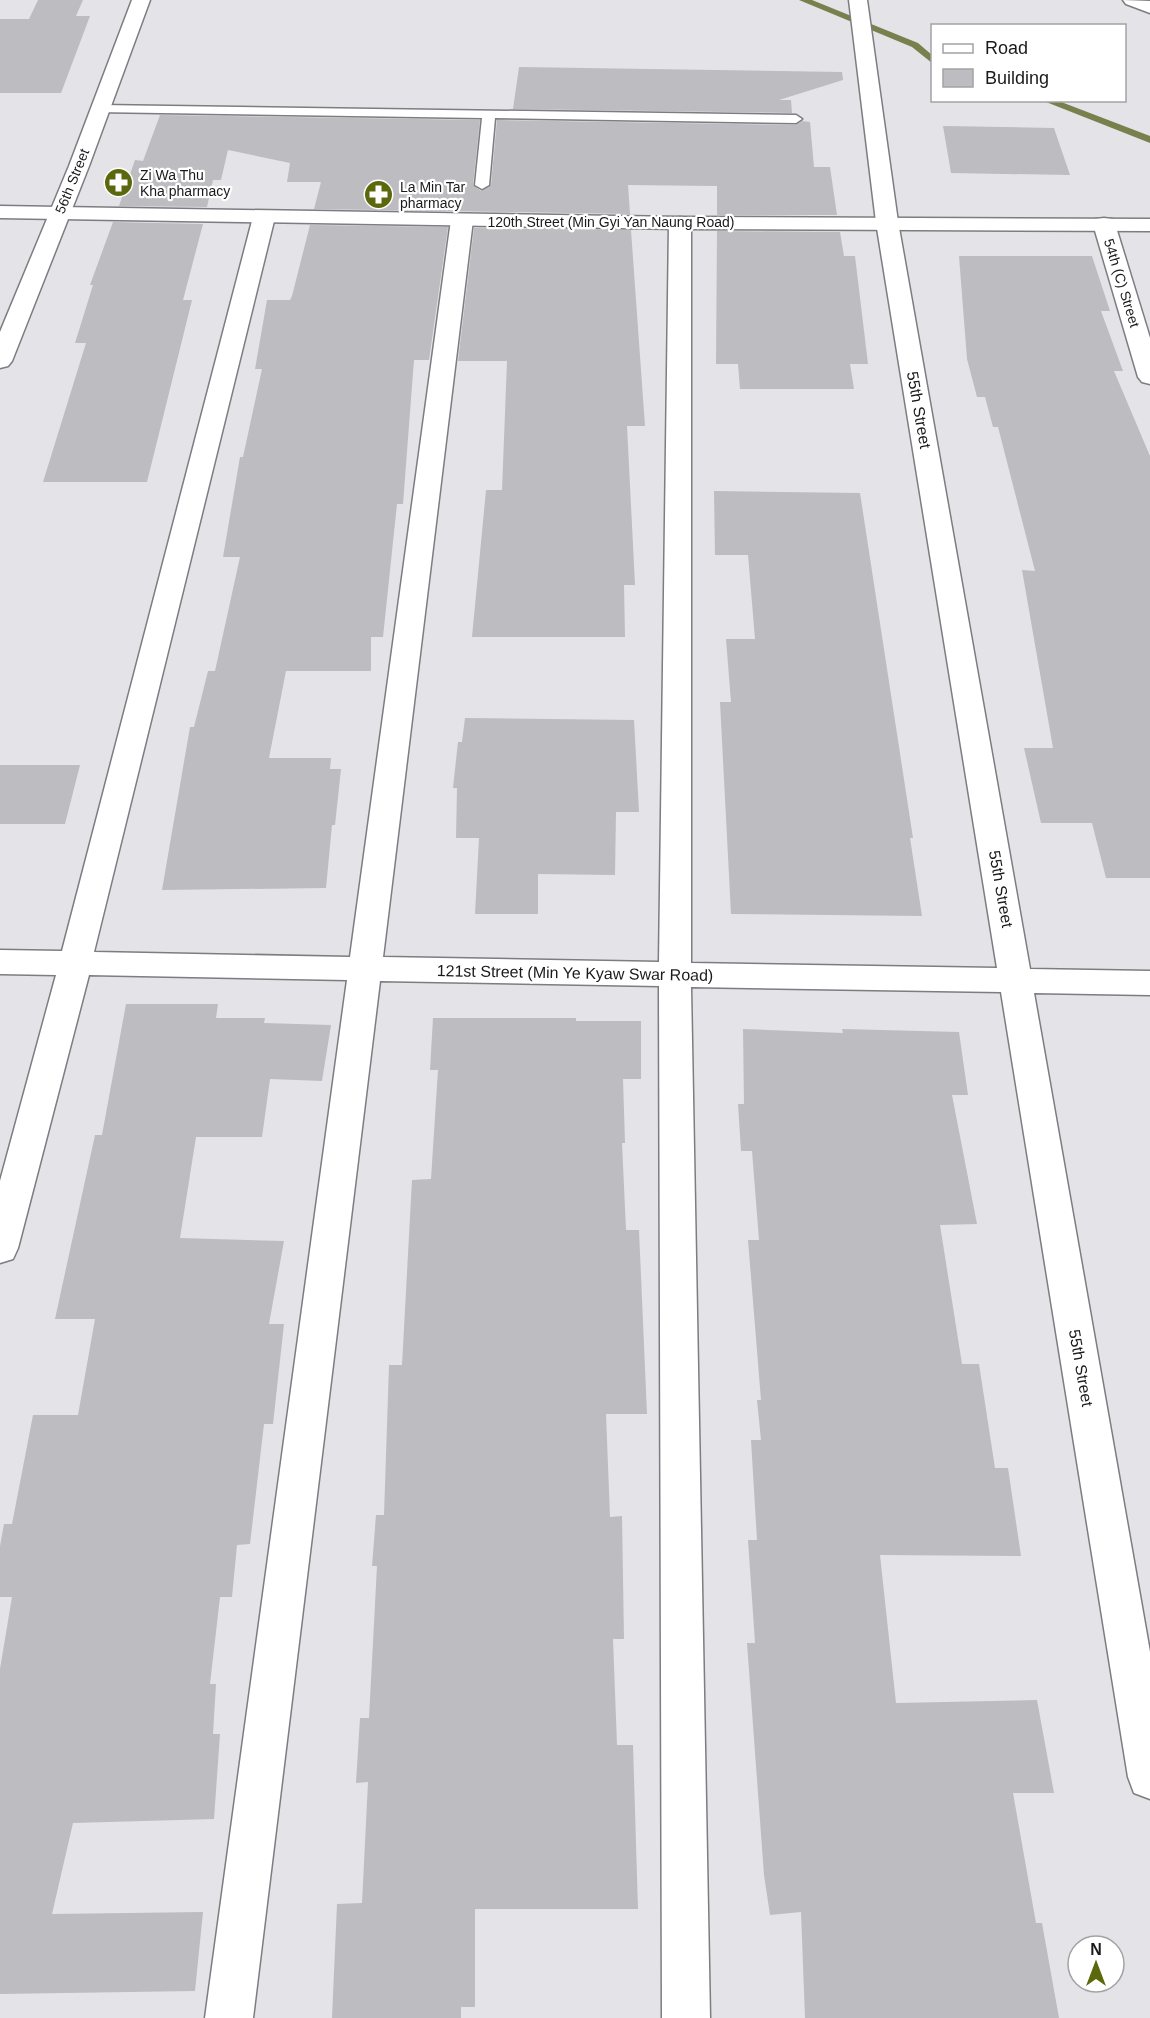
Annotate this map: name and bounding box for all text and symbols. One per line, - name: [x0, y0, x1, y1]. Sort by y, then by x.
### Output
- legend: [931, 24, 1126, 102]
- text: Road: [985, 38, 1028, 58]
- text: Building: [985, 68, 1049, 88]
- street label: 56th Street: [52, 146, 92, 216]
- pharmacy icon: Zi Wa Thu Kha pharmacy: [103, 167, 135, 199]
- place label: Zi Wa Thu Kha pharmacy: [140, 167, 230, 199]
- pharmacy icon: La Min Tar pharmacy: [363, 179, 395, 211]
- place label: La Min Tar pharmacy: [400, 179, 465, 211]
- street label: 120th Street (Min Gyi Yan Naung Road): [488, 214, 734, 230]
- street label: 54th (C) Street: [1101, 237, 1143, 329]
- street label: 55th Street: [904, 370, 934, 451]
- street label: 55th Street: [986, 849, 1016, 930]
- street label: 121st Street (Min Ye Kyaw Swar Road): [437, 962, 713, 984]
- street label: 55th Street: [1066, 1328, 1096, 1409]
- north arrow: [1066, 1934, 1126, 1994]
- text: N: [1090, 1941, 1102, 1958]

